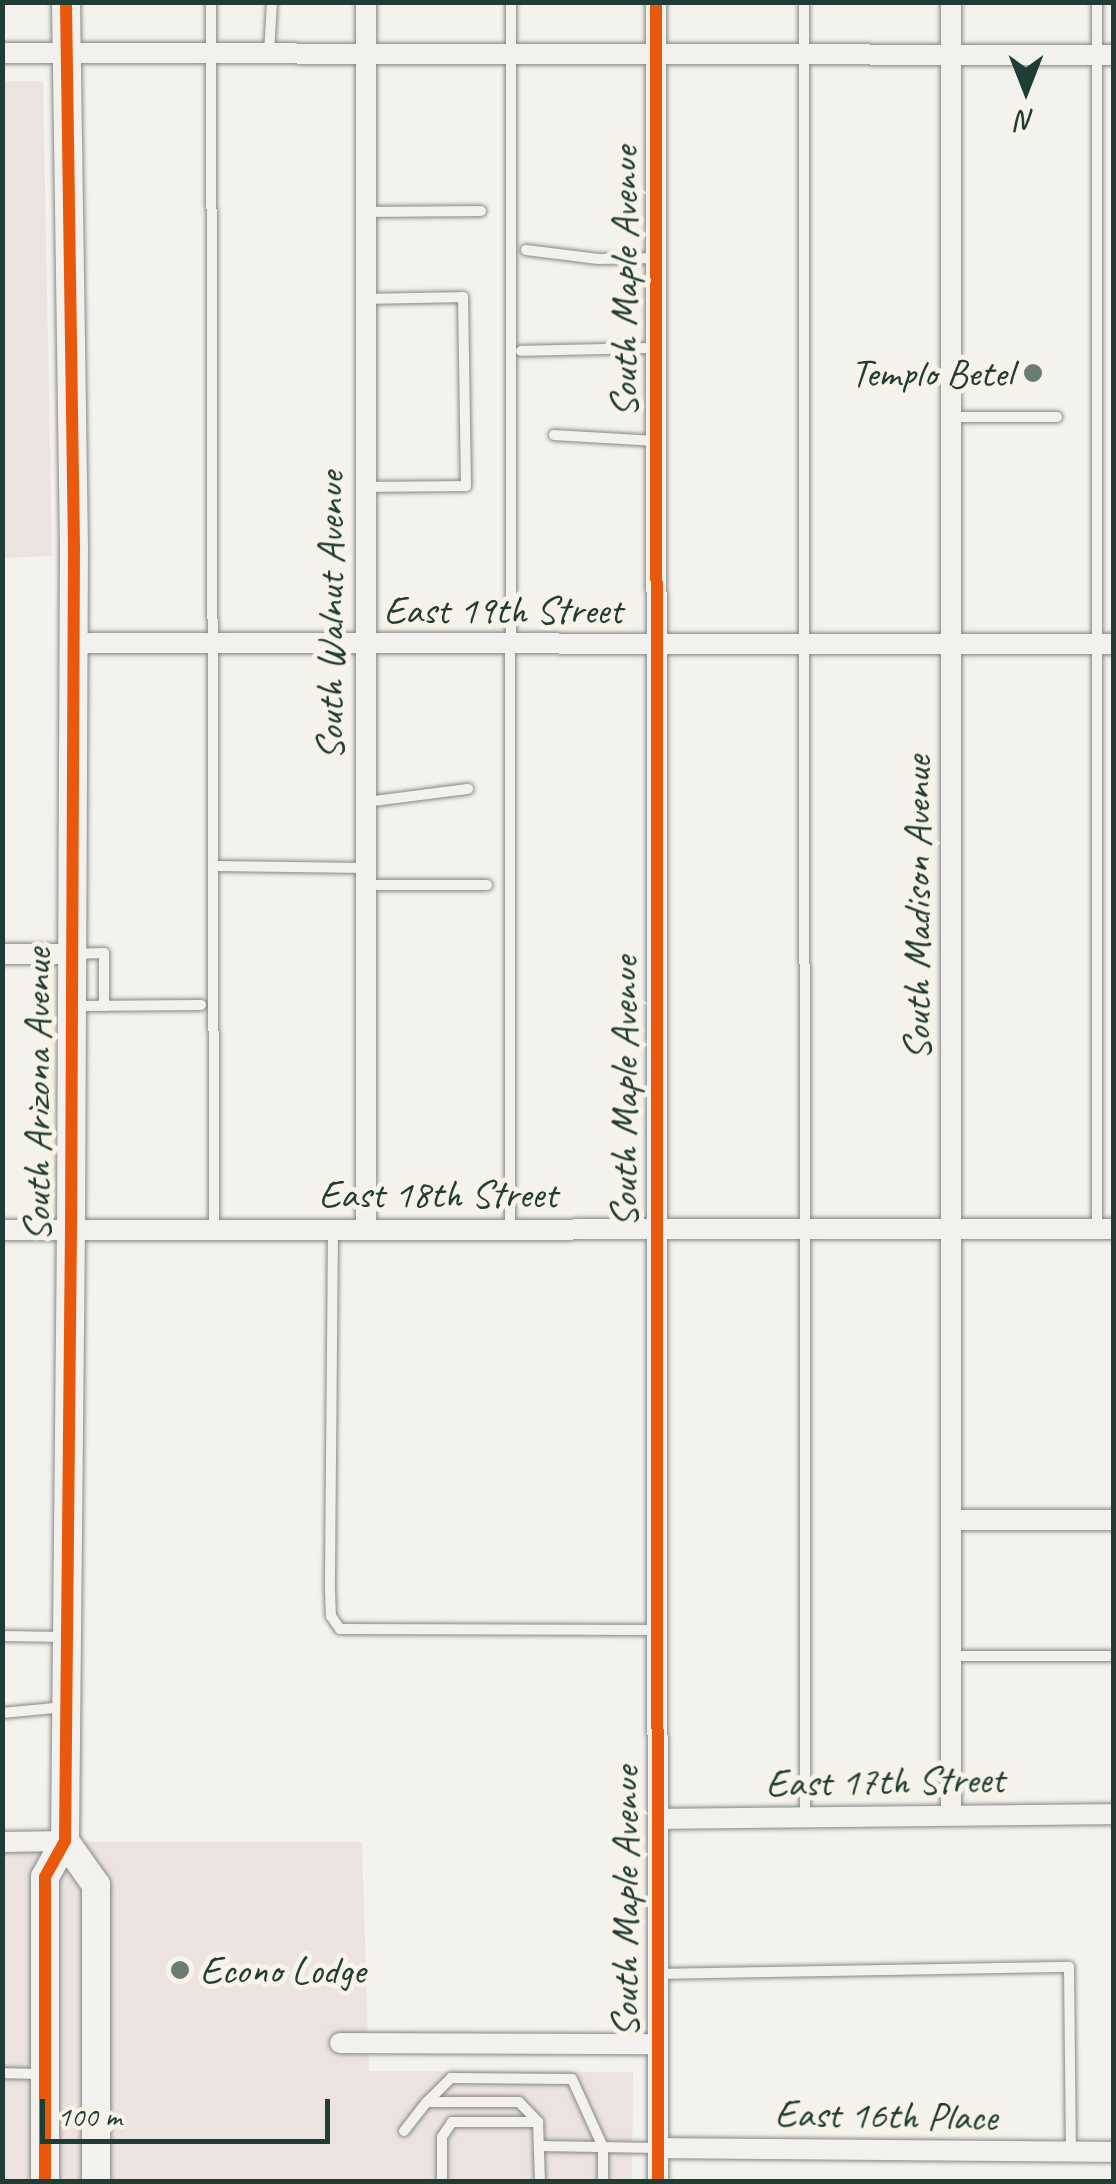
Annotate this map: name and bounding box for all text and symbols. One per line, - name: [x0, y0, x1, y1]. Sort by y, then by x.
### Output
- north arrow: [976, 40, 1076, 140]
- text: N: [1017, 103, 1035, 138]
- street label: South Maple Avenue: [600, 146, 648, 418]
- place label: Templo Betel: [850, 349, 1013, 397]
- marker: Templo Betel: [1022, 362, 1044, 384]
- street label: South Walnut Avenue: [306, 471, 354, 761]
- street label: East 19th Street: [383, 586, 623, 634]
- street label: South Madison Avenue: [893, 755, 941, 1061]
- street label: South Arizona Avenue: [13, 948, 61, 1242]
- street label: South Maple Avenue: [600, 956, 648, 1228]
- street label: East 18th Street: [318, 1170, 558, 1218]
- street label: East 17th Street: [765, 1755, 1005, 1807]
- street label: South Maple Avenue: [601, 1766, 649, 2038]
- place label: Econo Lodge: [200, 1946, 365, 1994]
- marker: Econo Lodge: [169, 1959, 191, 1981]
- scale bar: [45, 2079, 335, 2141]
- street label: East 16th Place: [774, 2089, 998, 2141]
- text: 100 m: [57, 2097, 122, 2135]

